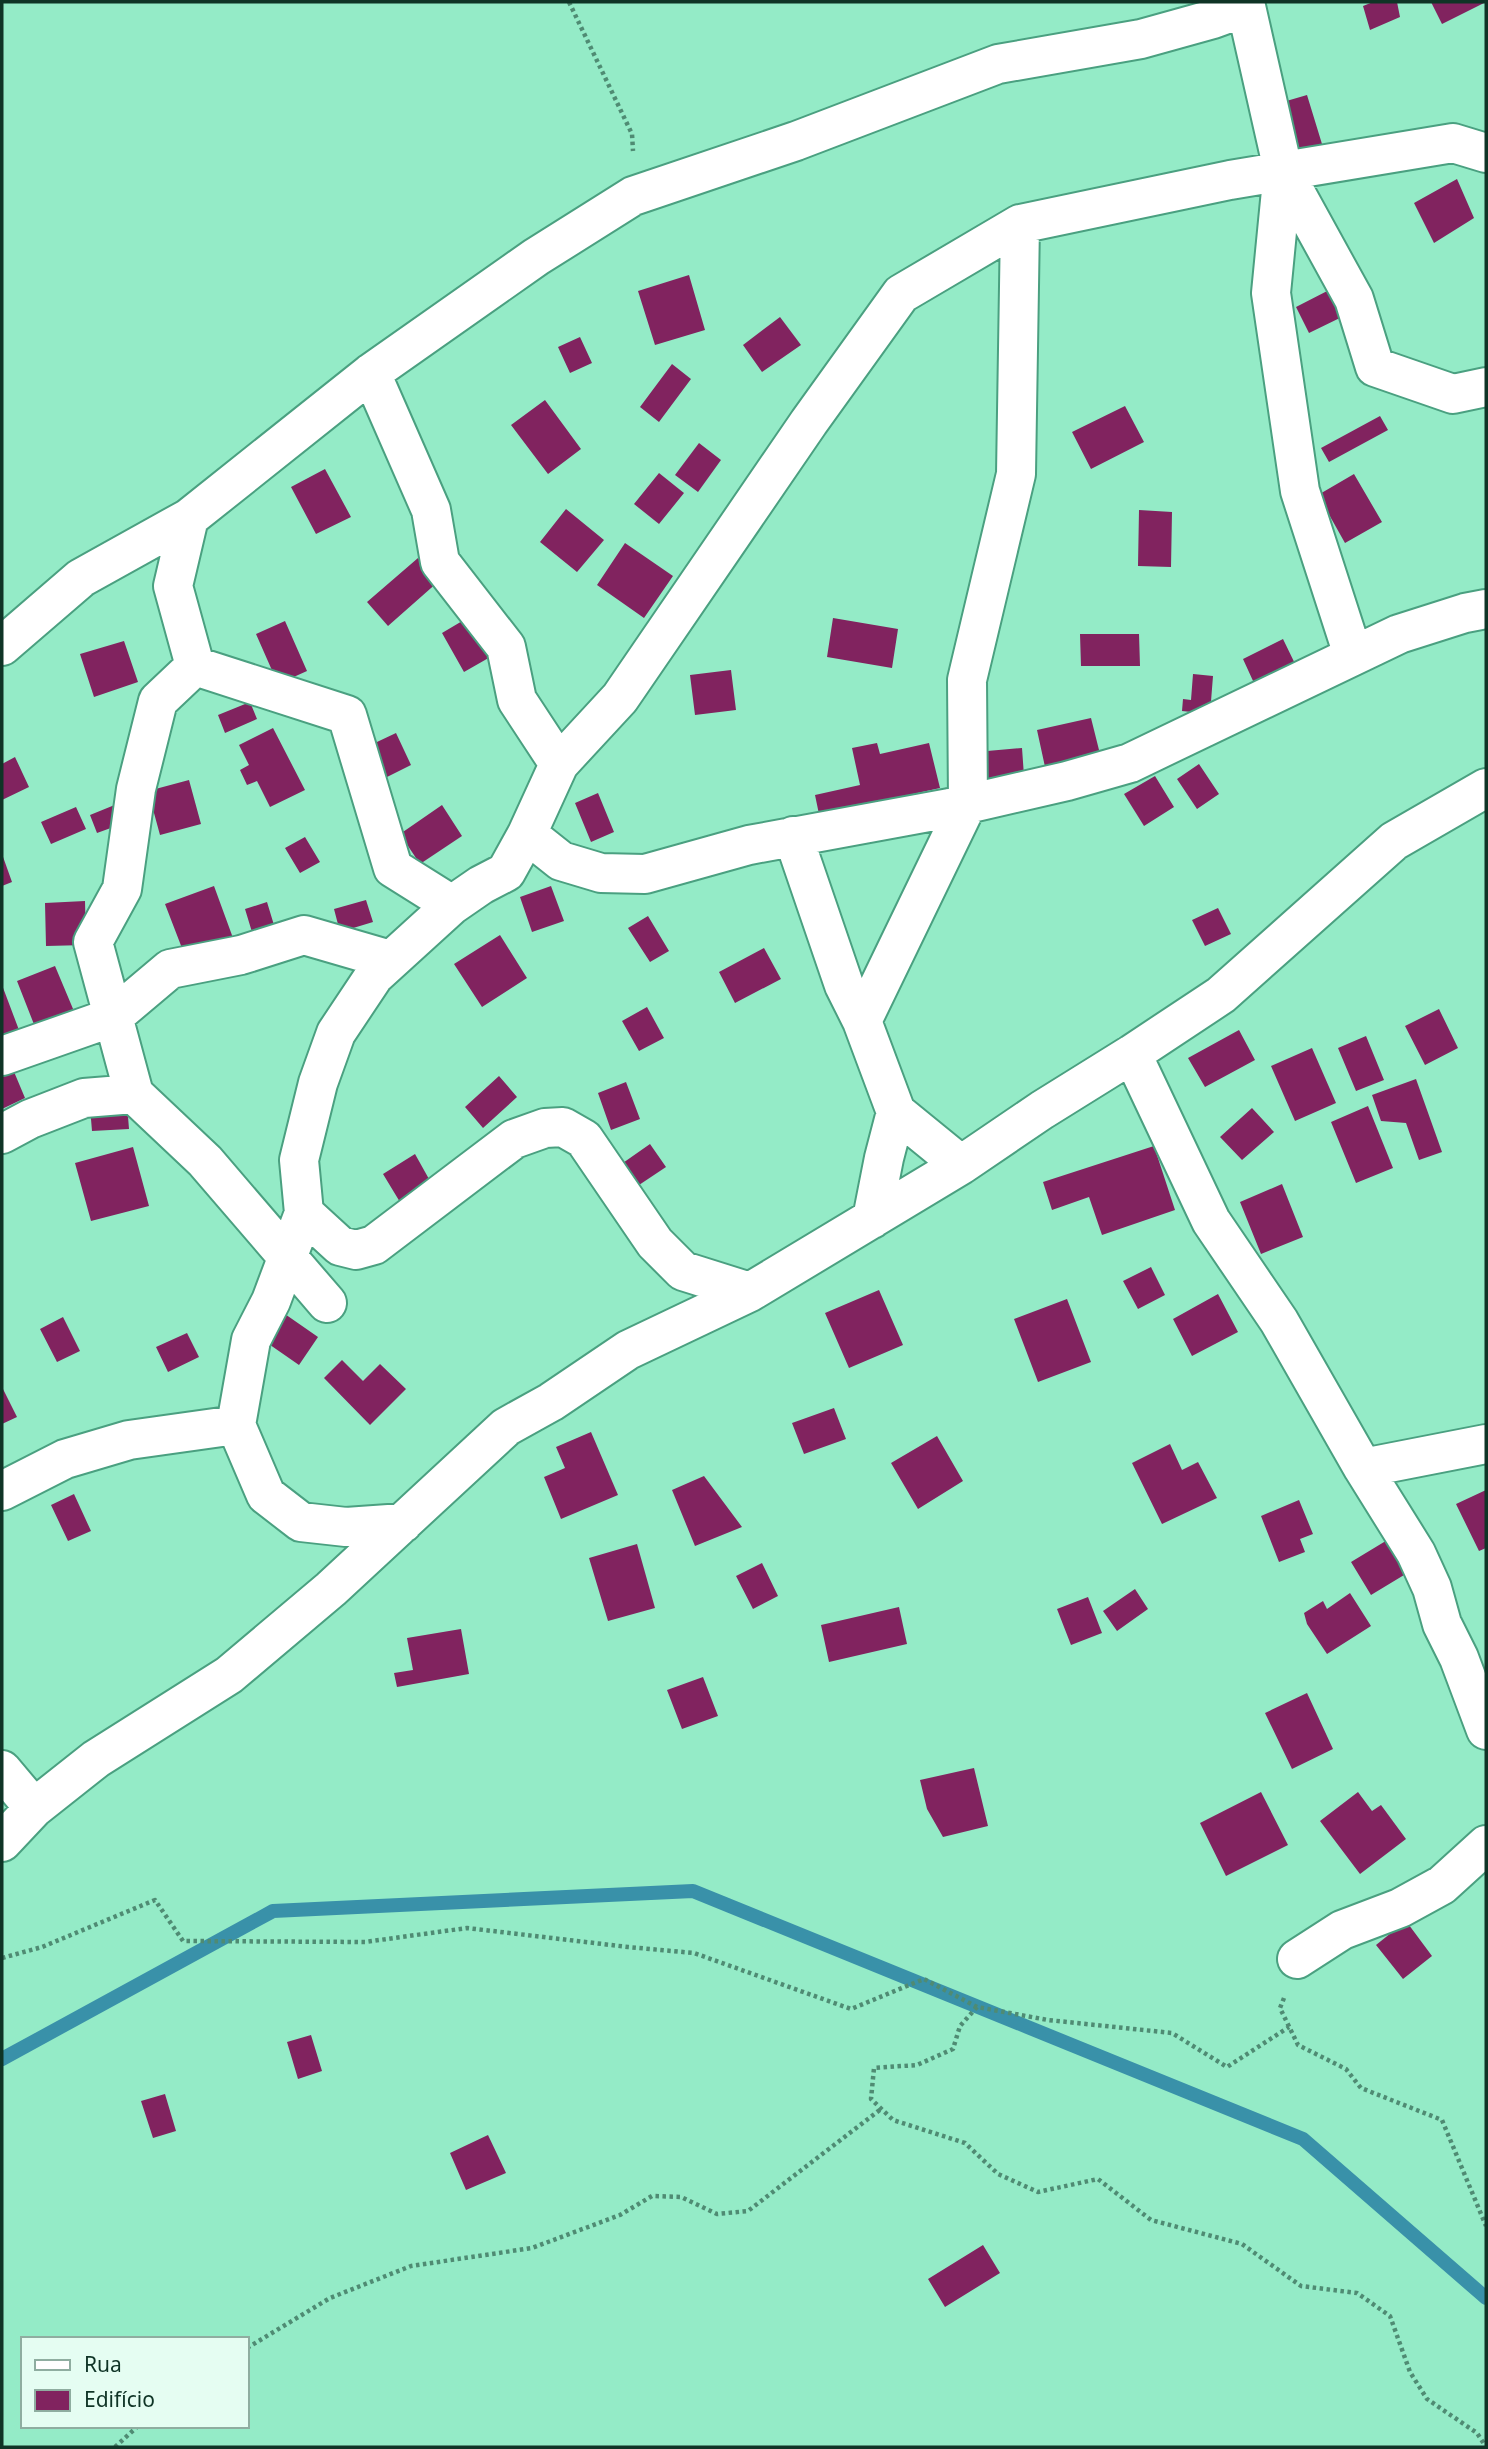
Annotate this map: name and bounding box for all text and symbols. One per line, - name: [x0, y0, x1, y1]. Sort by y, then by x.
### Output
- legend: [21, 2337, 248, 2428]
- text: Rua: [84, 2350, 122, 2378]
- text: Edifício: [84, 2385, 155, 2413]

